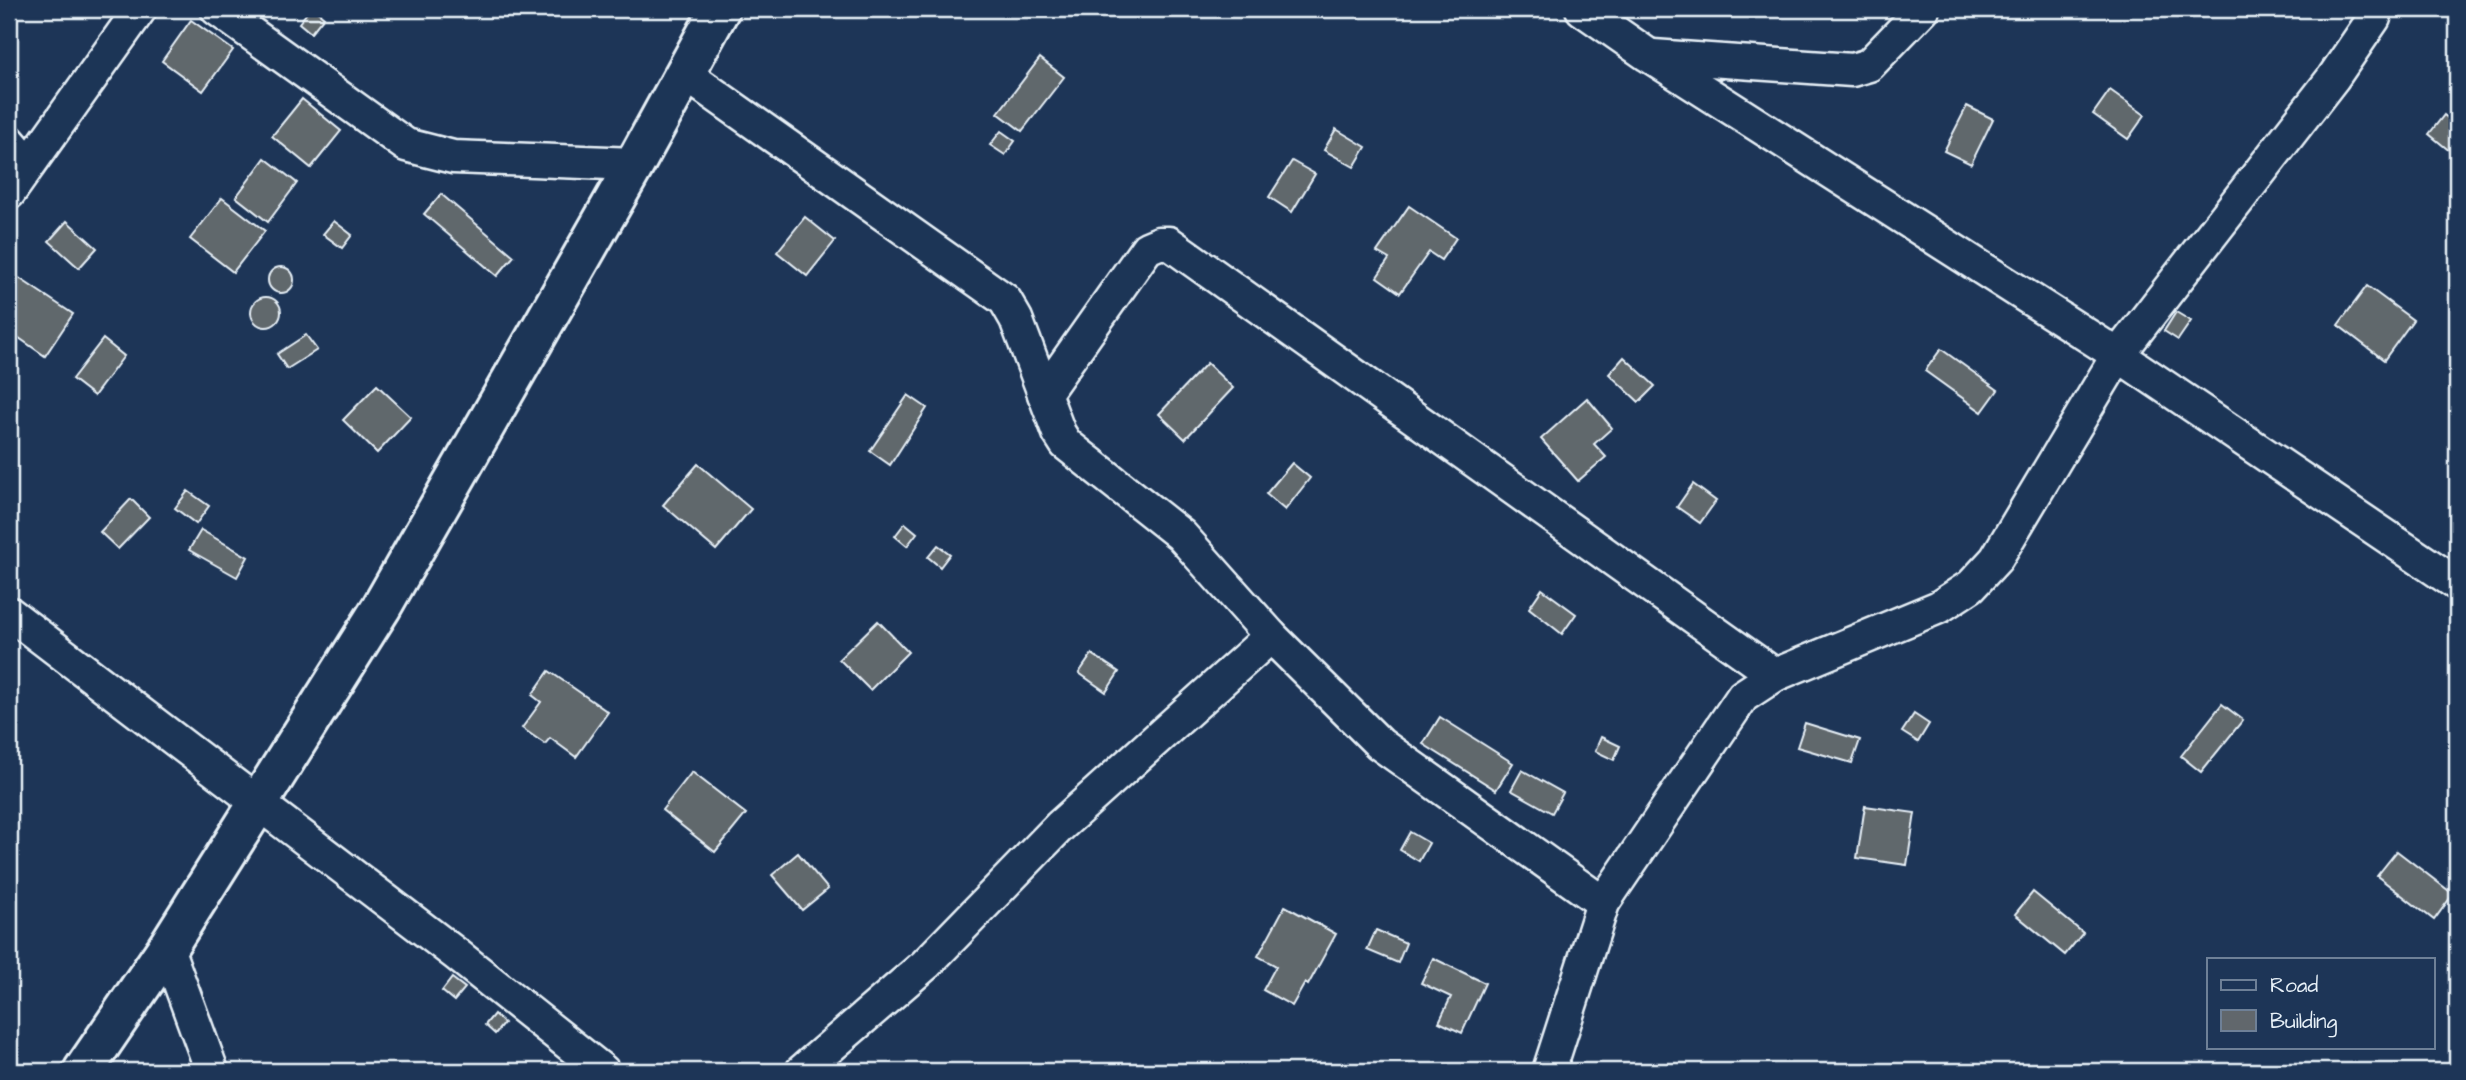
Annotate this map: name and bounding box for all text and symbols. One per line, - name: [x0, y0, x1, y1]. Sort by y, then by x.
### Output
- legend: [2207, 958, 2434, 1048]
- text: Road: [2270, 971, 2318, 1000]
- text: Building: [2270, 1007, 2338, 1038]

